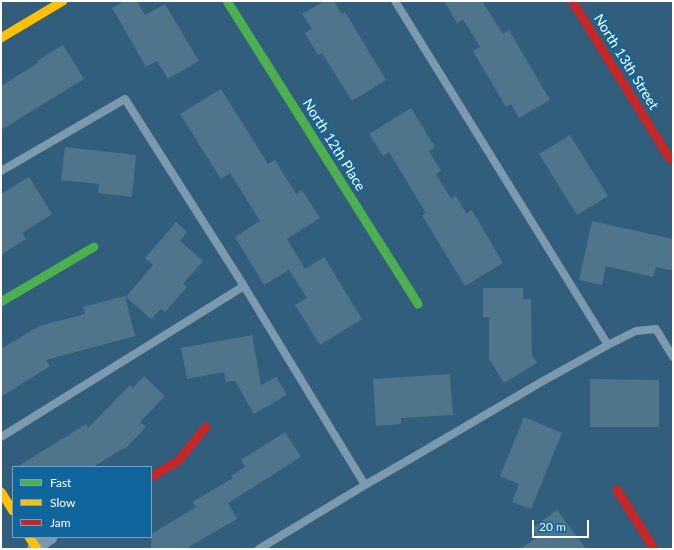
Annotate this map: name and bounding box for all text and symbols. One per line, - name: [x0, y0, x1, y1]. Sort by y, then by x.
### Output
- street label: North 13th Street: [590, 11, 662, 113]
- street label: North 12th Place: [299, 96, 369, 194]
- legend: [12, 466, 152, 538]
- text: Fast: [50, 475, 71, 490]
- text: Slow: [50, 495, 75, 510]
- scale bar: [534, 512, 591, 538]
- text: Jam: [50, 515, 71, 530]
- text: 20 m: [539, 519, 566, 534]

